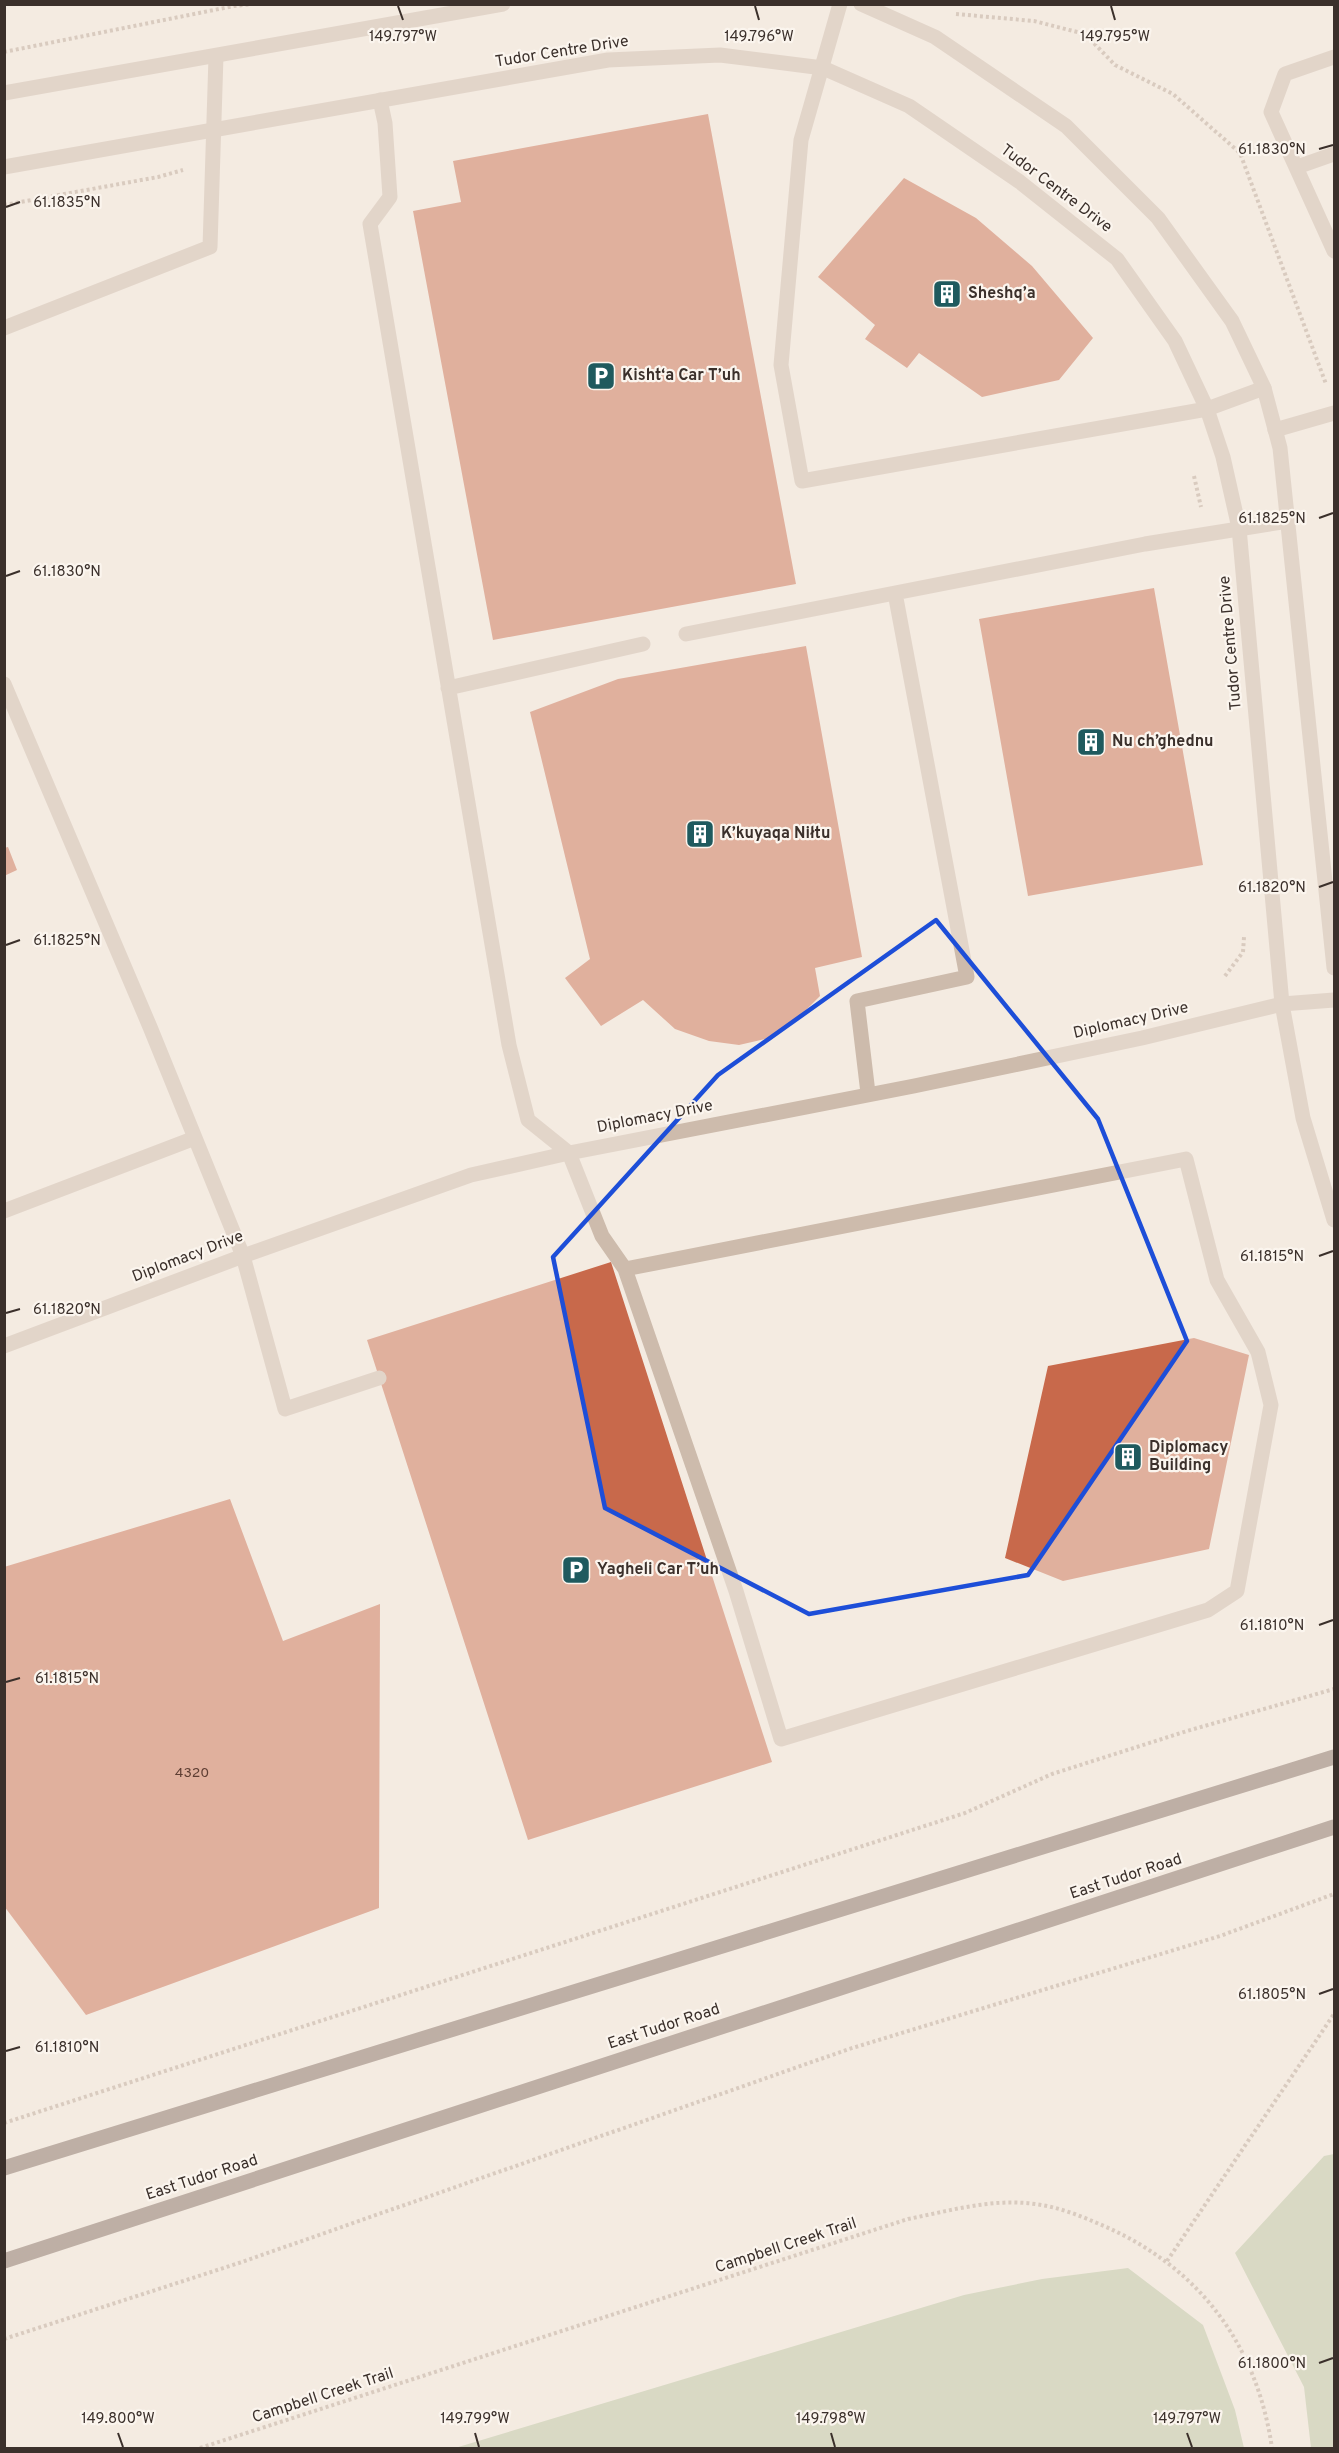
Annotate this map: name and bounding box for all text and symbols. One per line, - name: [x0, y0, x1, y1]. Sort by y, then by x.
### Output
- text: 149.797°W: [369, 28, 437, 47]
- text: 149.796°W: [724, 28, 794, 47]
- text: 149.795°W: [1080, 28, 1150, 47]
- street label: Tudor Centre Drive: [494, 32, 630, 72]
- street label: Tudor Centre Drive: [996, 140, 1116, 238]
- text: 61.1830°N: [1238, 141, 1306, 160]
- text: 61.1835°N: [33, 194, 101, 213]
- building icon: Sheshq’a: [931, 278, 963, 310]
- place label: Sheshq’a: [968, 284, 1036, 304]
- parking icon: Kisht‘a Car T’uh: [585, 360, 617, 392]
- place label: Kisht‘a Car T’uh: [622, 366, 741, 386]
- text: 61.1825°N: [1238, 510, 1306, 529]
- text: 61.1830°N: [33, 563, 101, 582]
- street label: Tudor Centre Drive: [1215, 575, 1247, 711]
- building icon: Nu ch’ghednu: [1075, 726, 1107, 758]
- place label: Nu ch’ghednu: [1112, 732, 1214, 752]
- building icon: K’kuyaqa Niłtu: [684, 818, 716, 850]
- place label: K’kuyaqa Niłtu: [721, 824, 831, 844]
- text: 61.1820°N: [1238, 879, 1306, 898]
- text: 61.1825°N: [33, 932, 101, 951]
- street label: Diplomacy Drive: [1071, 998, 1191, 1044]
- street label: Diplomacy Drive: [595, 1096, 715, 1138]
- street label: Diplomacy Drive: [130, 1227, 246, 1287]
- text: 61.1815°N: [1240, 1248, 1304, 1267]
- text: 61.1820°N: [33, 1301, 101, 1320]
- place label: Diplomacy Building: [1149, 1438, 1228, 1476]
- building icon: Diplomacy Building: [1112, 1441, 1144, 1473]
- parking icon: Yagheli Car T’uh: [560, 1554, 592, 1586]
- place label: Yagheli Car T’uh: [597, 1560, 719, 1580]
- text: 61.1810°N: [1240, 1617, 1304, 1636]
- text: 61.1815°N: [35, 1670, 99, 1689]
- house number: 4320: [175, 1765, 209, 1782]
- street label: East Tudor Road: [1067, 1849, 1185, 1905]
- text: 61.1805°N: [1238, 1986, 1306, 2005]
- street label: East Tudor Road: [605, 1999, 723, 2055]
- text: 61.1810°N: [35, 2039, 99, 2058]
- street label: East Tudor Road: [143, 2150, 261, 2206]
- street label: Campbell Creek Trail: [713, 2214, 859, 2278]
- text: 61.1800°N: [1238, 2355, 1306, 2374]
- street label: Campbell Creek Trail: [250, 2364, 396, 2428]
- text: 149.800°W: [81, 2410, 155, 2429]
- text: 149.799°W: [440, 2410, 510, 2429]
- text: 149.798°W: [796, 2410, 866, 2429]
- text: 149.797°W: [1153, 2410, 1221, 2429]

